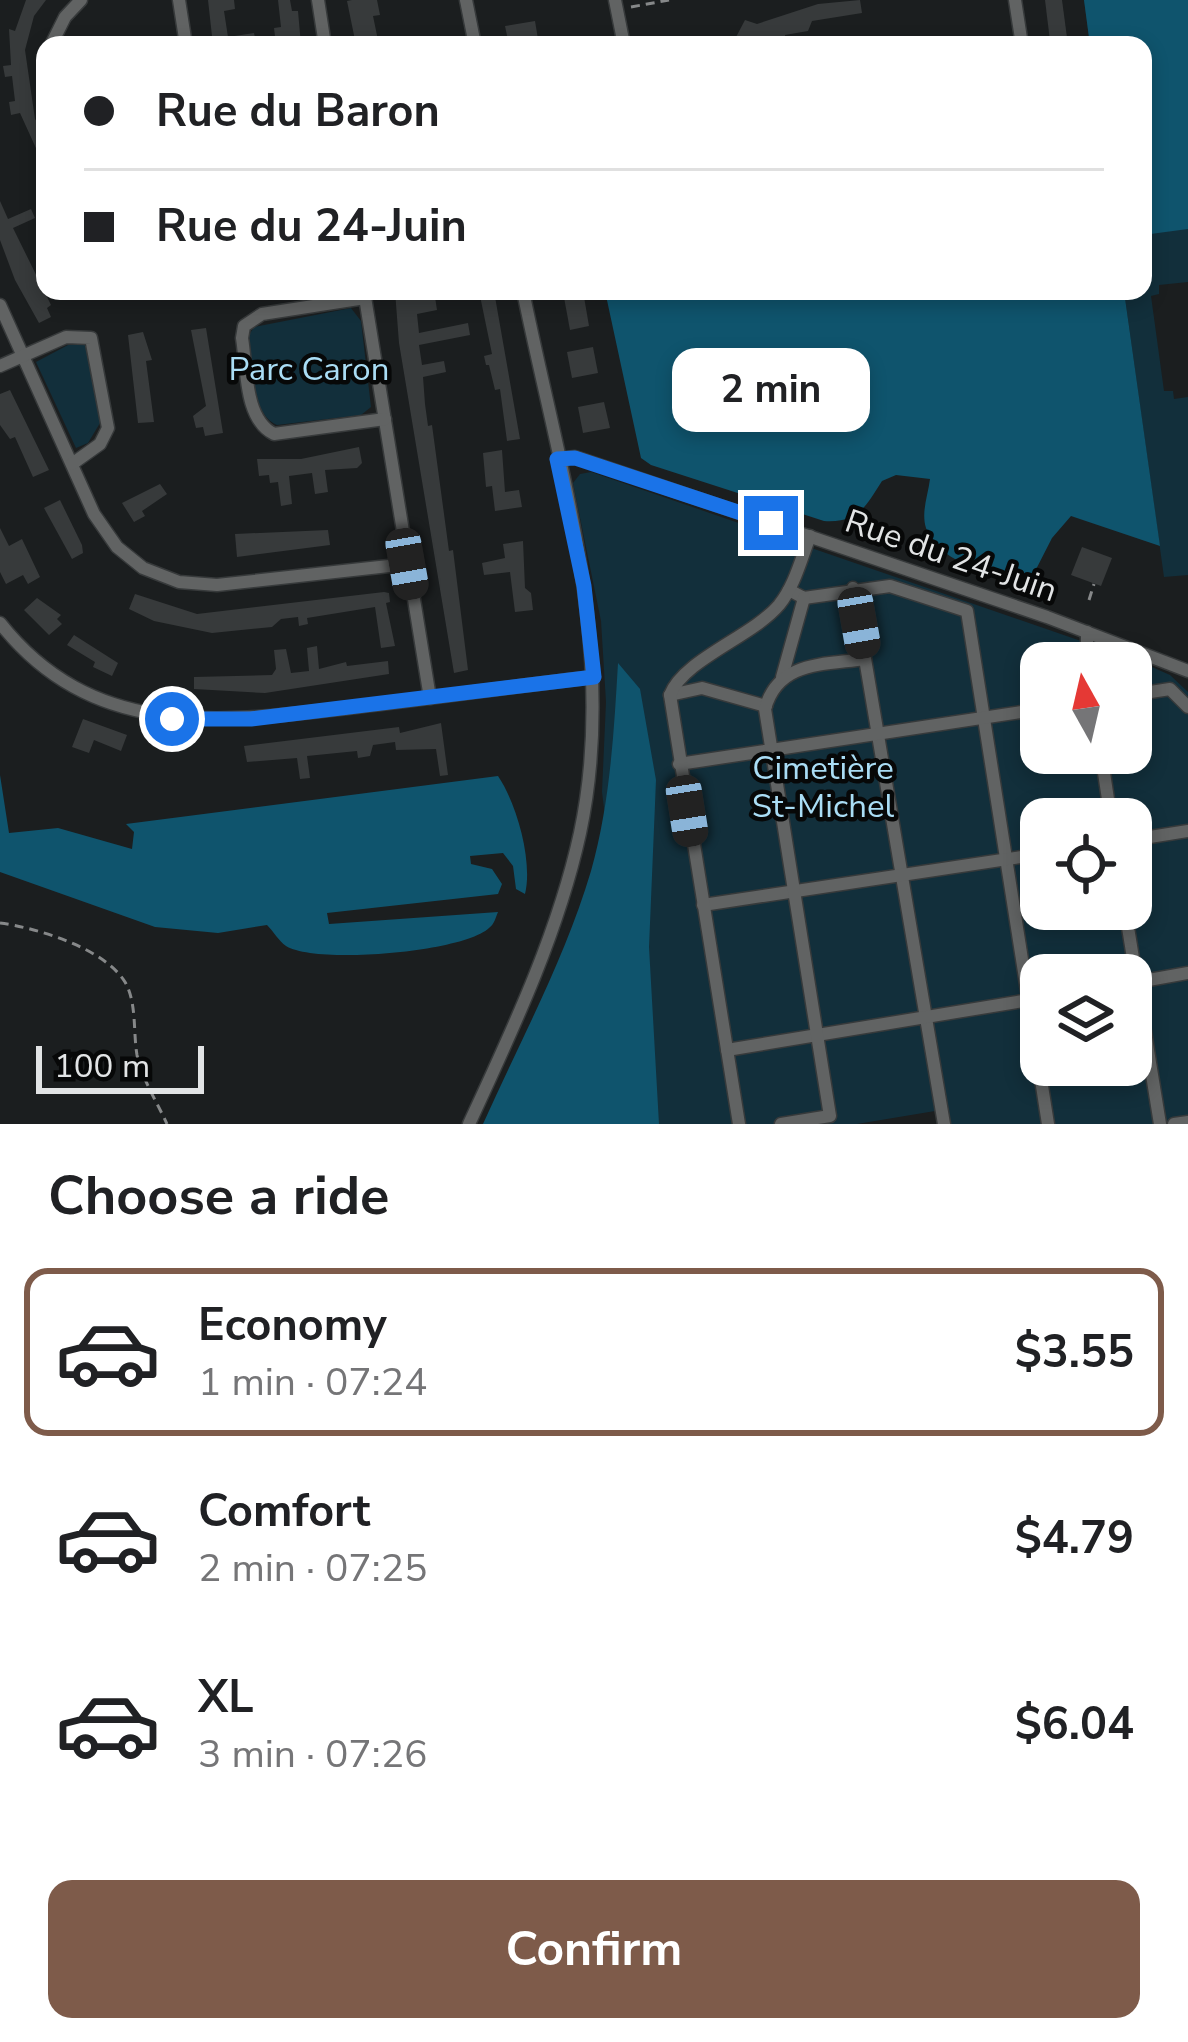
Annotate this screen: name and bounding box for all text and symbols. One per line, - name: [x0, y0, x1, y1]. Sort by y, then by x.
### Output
- text: Rue du Baron: [156, 81, 440, 142]
- text: Rue du 24-Juin: [156, 196, 467, 257]
- park label: Parc Caron: [229, 347, 389, 392]
- callout: 2 min: [672, 349, 870, 433]
- text: 2 min: [721, 363, 821, 416]
- route end: [744, 496, 798, 550]
- street label: Rue du 24-Juin: [839, 499, 1063, 613]
- car: [383, 525, 431, 603]
- car: [835, 584, 883, 662]
- north arrow: [1020, 642, 1152, 774]
- map controls: [1020, 642, 1152, 1086]
- route start: [145, 692, 199, 746]
- park label: Cimetière St-Michel: [752, 746, 895, 829]
- car: [664, 773, 710, 849]
- button: locate: [1020, 798, 1152, 930]
- button: layers: [1020, 954, 1152, 1086]
- scale bar: [36, 1040, 204, 1093]
- text: 100 m: [54, 1044, 150, 1089]
- text: Choose a ride: [48, 1159, 389, 1233]
- text: Economy: [198, 1295, 387, 1356]
- icon: car: [54, 1298, 162, 1406]
- text: $3.55: [1015, 1322, 1134, 1383]
- text: 1 min · 07:24: [198, 1356, 427, 1409]
- text: Comfort: [198, 1481, 370, 1542]
- icon: car: [54, 1484, 162, 1592]
- text: $4.79: [1015, 1508, 1134, 1569]
- text: 2 min · 07:25: [198, 1542, 427, 1595]
- text: XL: [198, 1667, 254, 1728]
- icon: car: [54, 1670, 162, 1778]
- text: $6.04: [1015, 1694, 1134, 1755]
- text: 3 min · 07:26: [198, 1728, 427, 1781]
- button: Confirm: [48, 1880, 1140, 2018]

